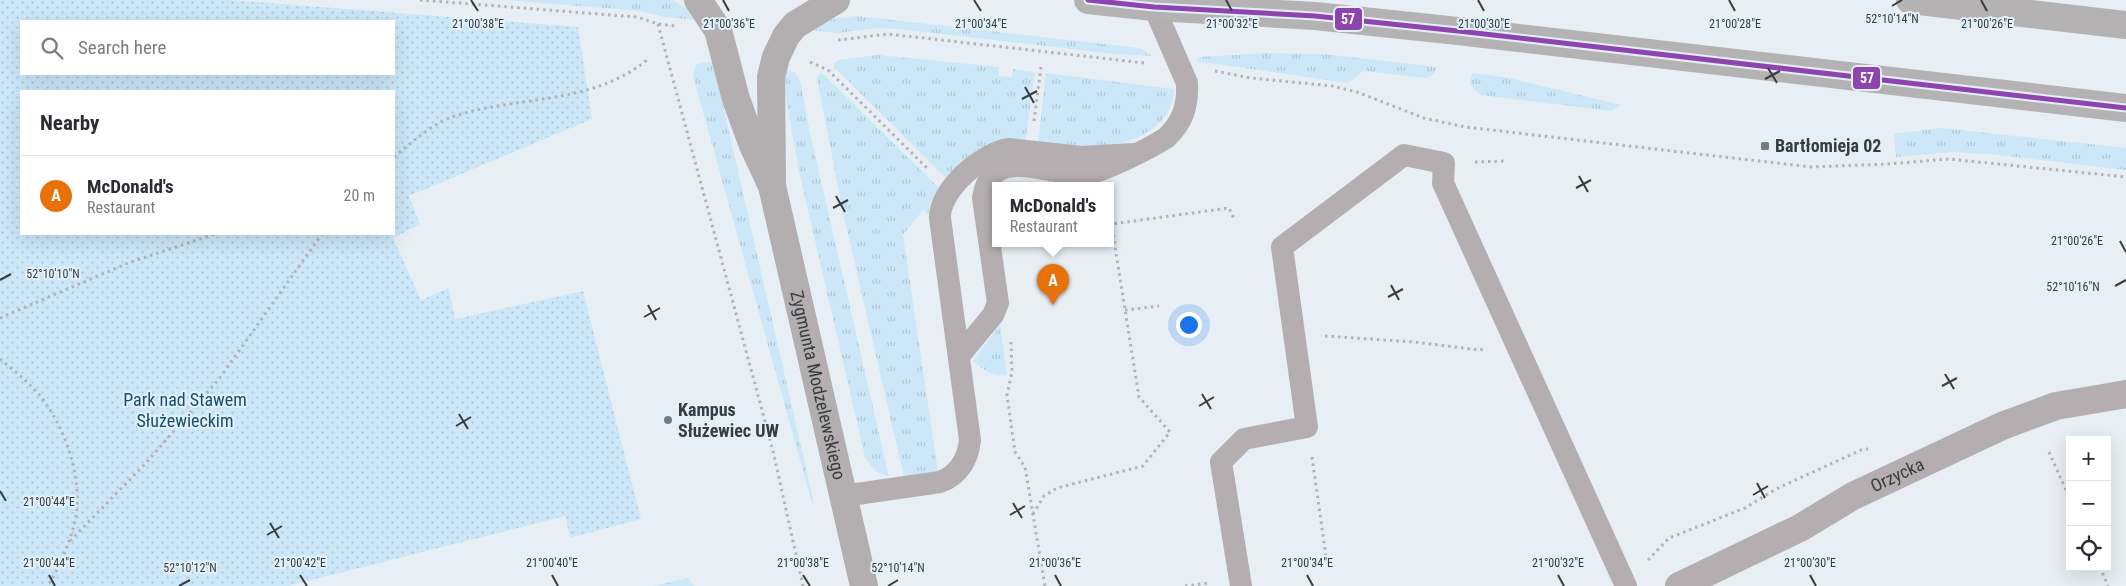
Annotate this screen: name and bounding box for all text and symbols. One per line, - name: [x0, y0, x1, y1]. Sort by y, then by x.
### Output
- line badge: 57: [1334, 7, 1363, 31]
- text: 57: [1341, 11, 1355, 27]
- text: 52°10'14"N: [1865, 12, 1919, 26]
- text: 21°00'38"E: [452, 17, 504, 31]
- text: 21°00'36"E: [703, 17, 755, 31]
- text: 21°00'34"E: [955, 17, 1007, 31]
- text: 21°00'32"E: [1206, 17, 1258, 31]
- text: 21°00'30"E: [1458, 17, 1510, 31]
- text: 21°00'28"E: [1709, 17, 1761, 31]
- text: 21°00'26"E: [1961, 17, 2013, 31]
- search box: [20, 20, 395, 75]
- icon: search: [38, 34, 66, 62]
- text: Search here: [78, 36, 166, 59]
- line badge: 57: [1852, 66, 1881, 90]
- text: 57: [1860, 70, 1874, 86]
- text: Nearby: [40, 111, 99, 135]
- place label: Bartłomieja 02: [1775, 135, 1881, 156]
- marker: Bartłomieja 02: [1759, 140, 1771, 152]
- text: McDonald's: [87, 175, 174, 198]
- popup: [992, 182, 1114, 247]
- text: A: [51, 186, 61, 205]
- text: 20 m: [343, 186, 375, 205]
- text: McDonald's: [1010, 194, 1096, 217]
- text: Restaurant: [87, 198, 155, 217]
- text: Restaurant: [1010, 217, 1078, 236]
- text: 21°00'26"E: [2051, 234, 2103, 248]
- pin: A: [1037, 264, 1069, 305]
- text: 52°10'10"N: [26, 267, 80, 281]
- text: 52°10'16"N: [2046, 280, 2100, 294]
- street label: Zygmunta Modzelewskiego: [786, 288, 850, 482]
- your location: [1176, 312, 1202, 338]
- park label: Park nad Stawem Służewieckim: [123, 389, 247, 431]
- place label: Kampus Służewiec UW: [678, 399, 780, 441]
- marker: Kampus Służewiec UW: [662, 414, 674, 426]
- map controls: [2066, 436, 2111, 571]
- button: +: [2066, 436, 2111, 481]
- street label: Orzycka: [1867, 453, 1927, 496]
- button: −: [2066, 481, 2111, 526]
- text: 21°00'44"E: [23, 495, 75, 509]
- button: locate: [2066, 526, 2111, 571]
- text: 21°00'44"E: [23, 556, 75, 570]
- text: 21°00'42"E: [274, 556, 326, 570]
- text: 21°00'40"E: [526, 556, 578, 570]
- text: 21°00'38"E: [777, 556, 829, 570]
- text: 21°00'36"E: [1029, 556, 1081, 570]
- text: 21°00'34"E: [1281, 556, 1333, 570]
- text: 21°00'32"E: [1532, 556, 1584, 570]
- text: 21°00'30"E: [1784, 556, 1836, 570]
- text: 52°10'12"N: [163, 561, 217, 575]
- text: 52°10'14"N: [871, 561, 925, 575]

